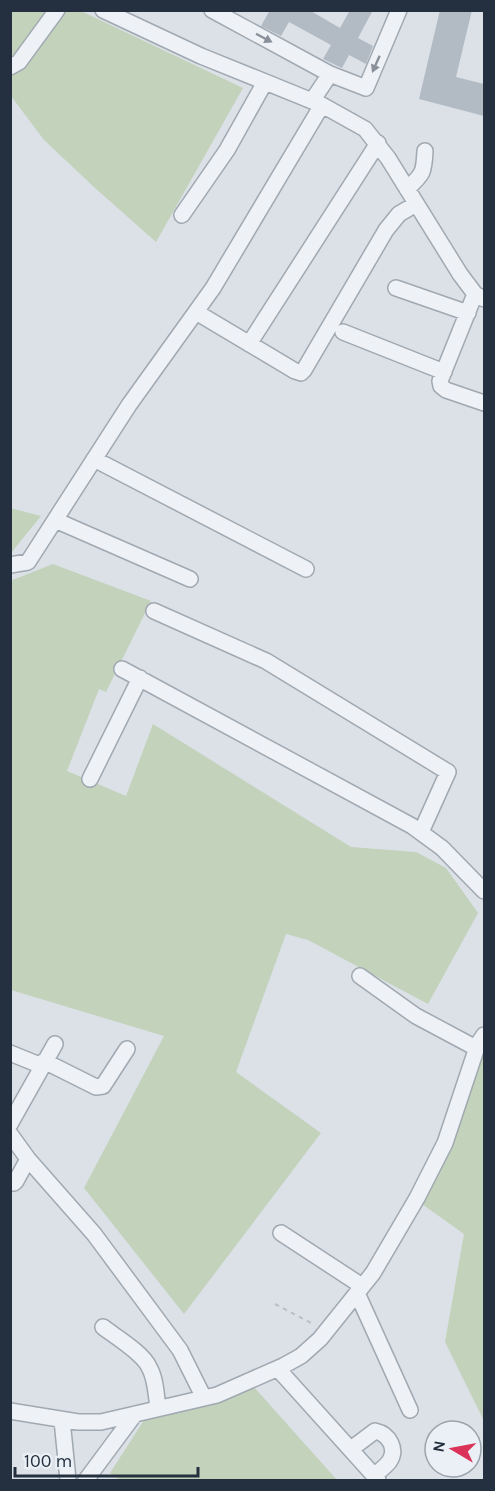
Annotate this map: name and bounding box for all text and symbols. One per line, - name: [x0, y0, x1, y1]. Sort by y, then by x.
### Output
- one-way arrow: [255, 33, 272, 43]
- one-way arrow: [371, 55, 380, 73]
- north arrow: [423, 1419, 483, 1479]
- text: N: [428, 1439, 449, 1454]
- scale bar: [15, 1440, 198, 1478]
- text: 100 m: [24, 1450, 72, 1472]

